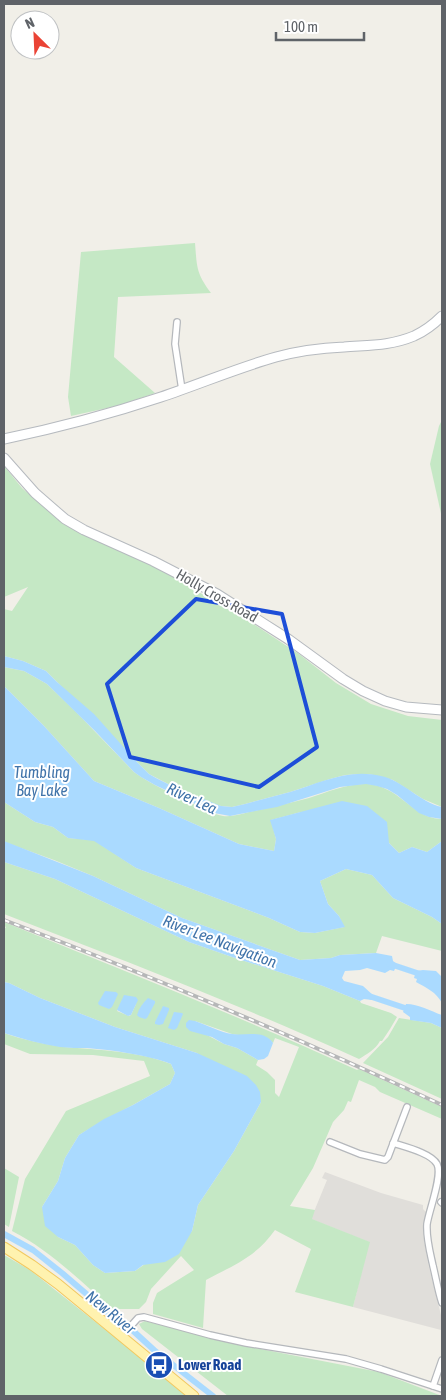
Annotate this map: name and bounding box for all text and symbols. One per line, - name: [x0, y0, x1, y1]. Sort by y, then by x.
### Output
- north arrow: [10, 10, 60, 60]
- scale bar: [276, 10, 364, 42]
- text: N: [23, 14, 37, 32]
- text: 100 m: [284, 18, 318, 35]
- street label: Holly Cross Road: [173, 565, 261, 626]
- water label: Tumbling Bay Lake: [14, 763, 70, 800]
- water label: River Lea: [164, 779, 220, 818]
- water label: River Lee Navigation: [160, 911, 280, 972]
- water label: New River: [83, 1287, 140, 1338]
- bus stop icon: Lower Road: [144, 1350, 174, 1380]
- place label: Lower Road: [178, 1356, 241, 1373]

